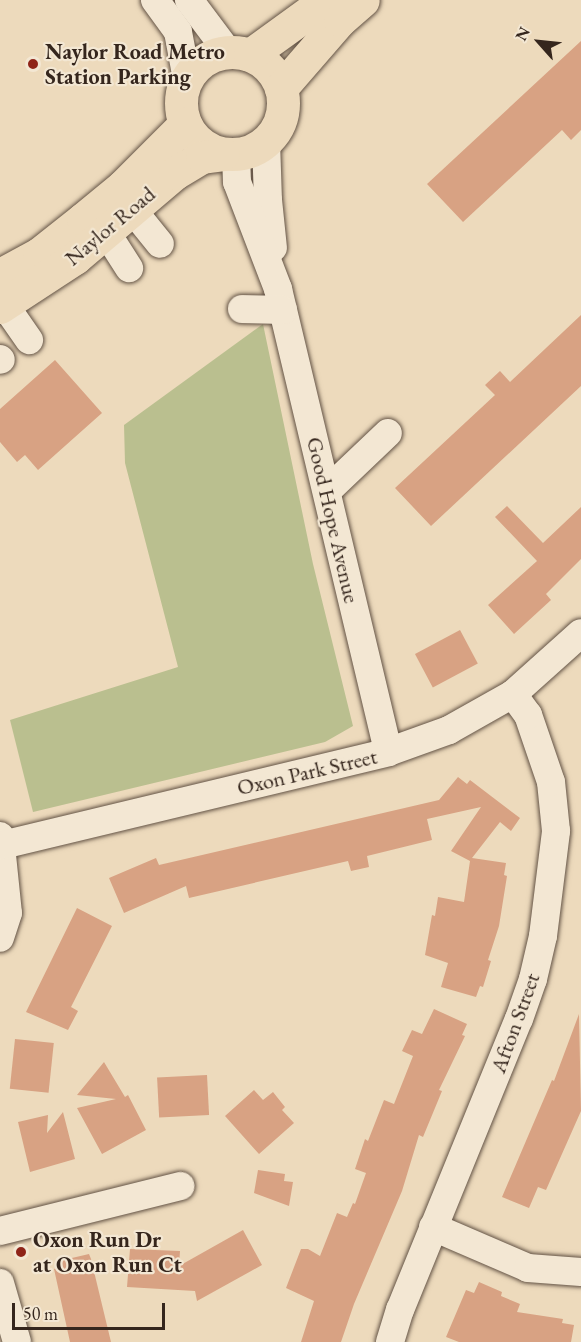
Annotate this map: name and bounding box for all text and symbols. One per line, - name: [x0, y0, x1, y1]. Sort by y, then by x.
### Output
- north arrow: [509, 12, 569, 72]
- text: N: [510, 23, 535, 44]
- place label: Naylor Road Metro Station Parking: [45, 38, 225, 90]
- marker: Naylor Road Metro Station Parking: [26, 57, 40, 71]
- street label: Naylor Road: [60, 181, 160, 271]
- street label: Good Hope Avenue: [301, 434, 365, 606]
- street label: Oxon Park Street: [234, 743, 380, 801]
- street label: Afton Street: [485, 969, 545, 1077]
- place label: Oxon Run Dr at Oxon Run Ct: [33, 1226, 182, 1278]
- marker: Oxon Run Dr at Oxon Run Ct: [14, 1245, 28, 1259]
- scale bar: [15, 1291, 168, 1329]
- text: 50 m: [23, 1302, 58, 1325]

